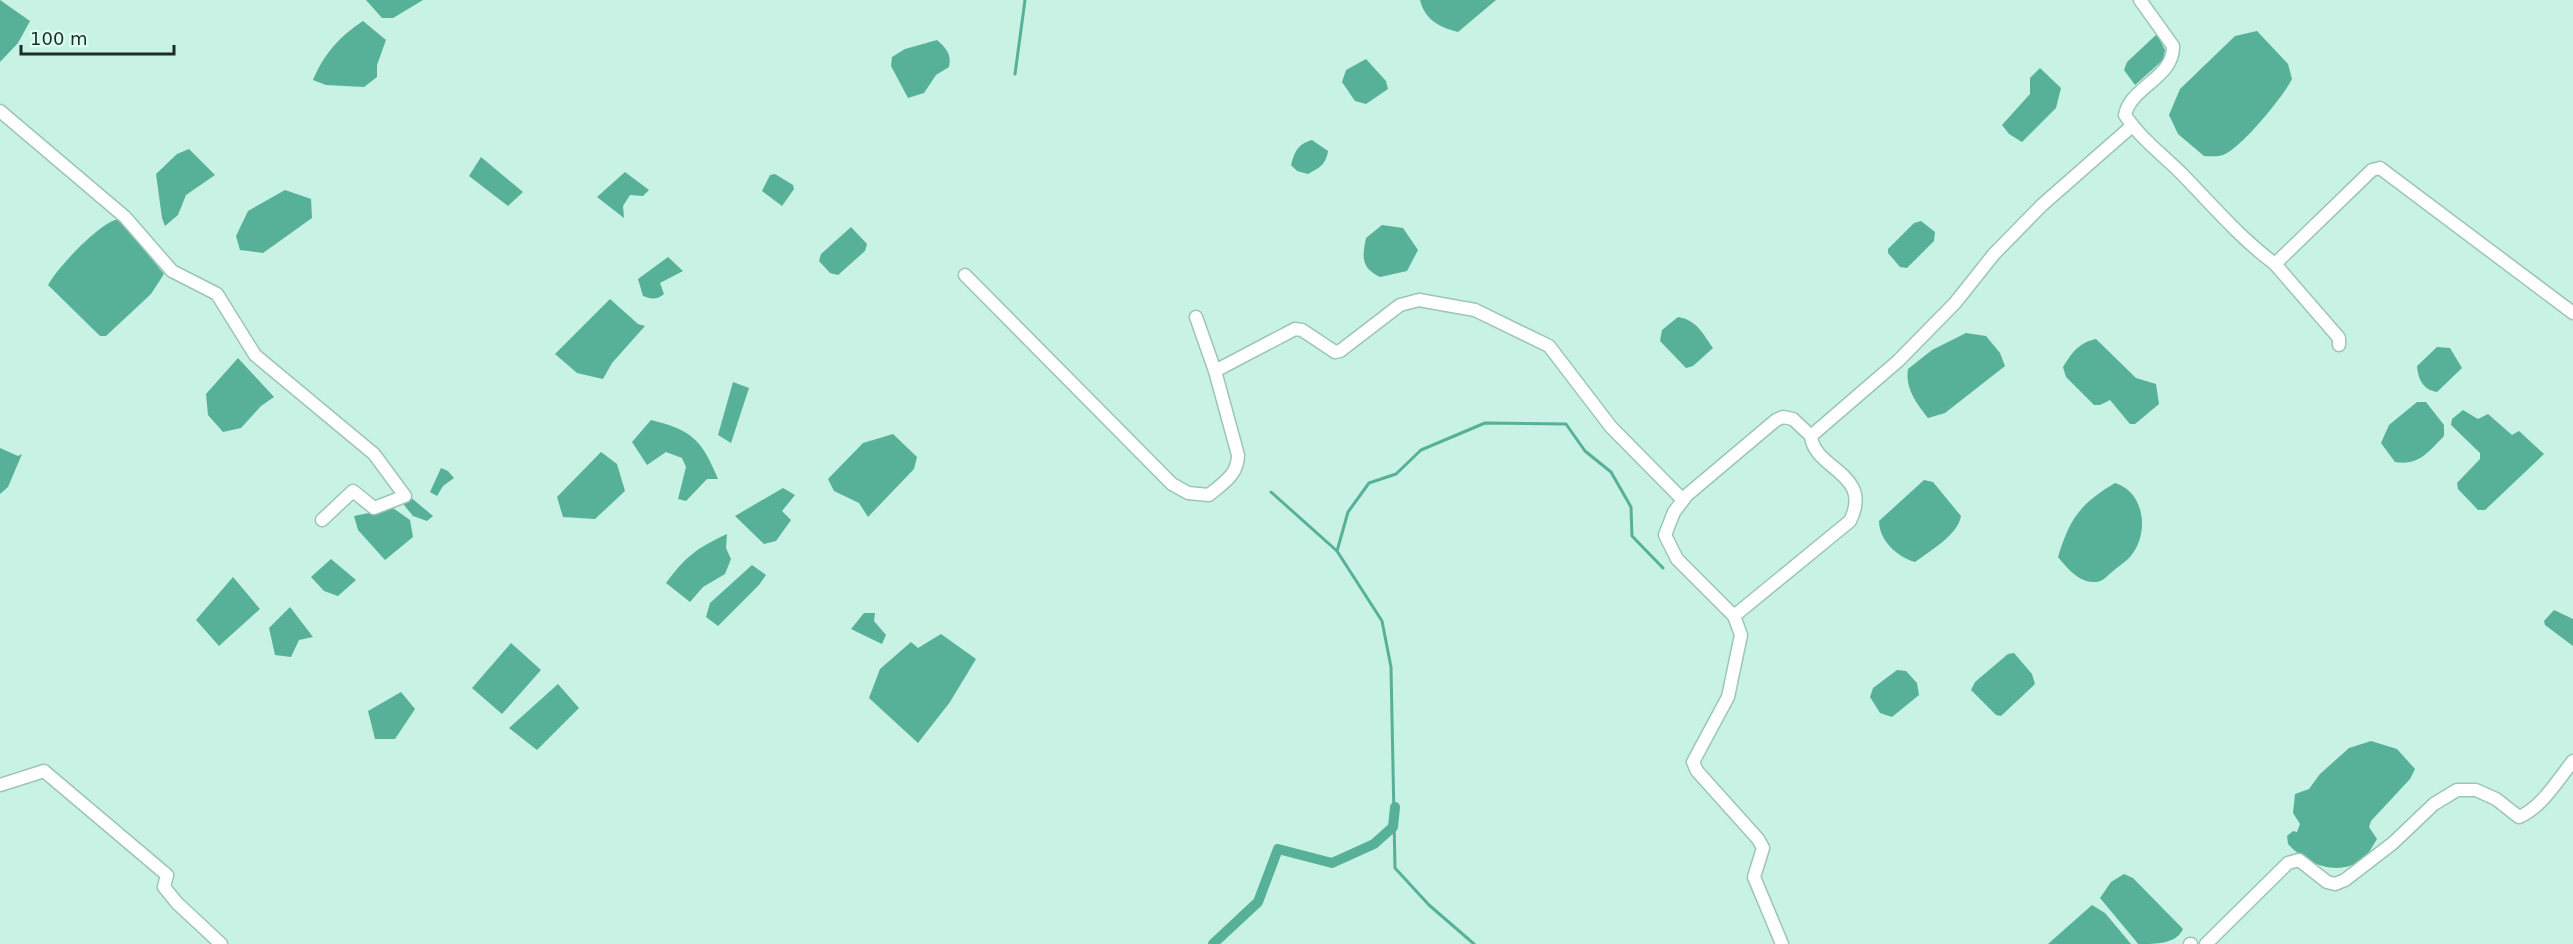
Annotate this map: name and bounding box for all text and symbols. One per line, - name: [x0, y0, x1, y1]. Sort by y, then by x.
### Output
- scale bar: [21, 18, 174, 56]
- text: 100 m: [30, 28, 88, 49]

